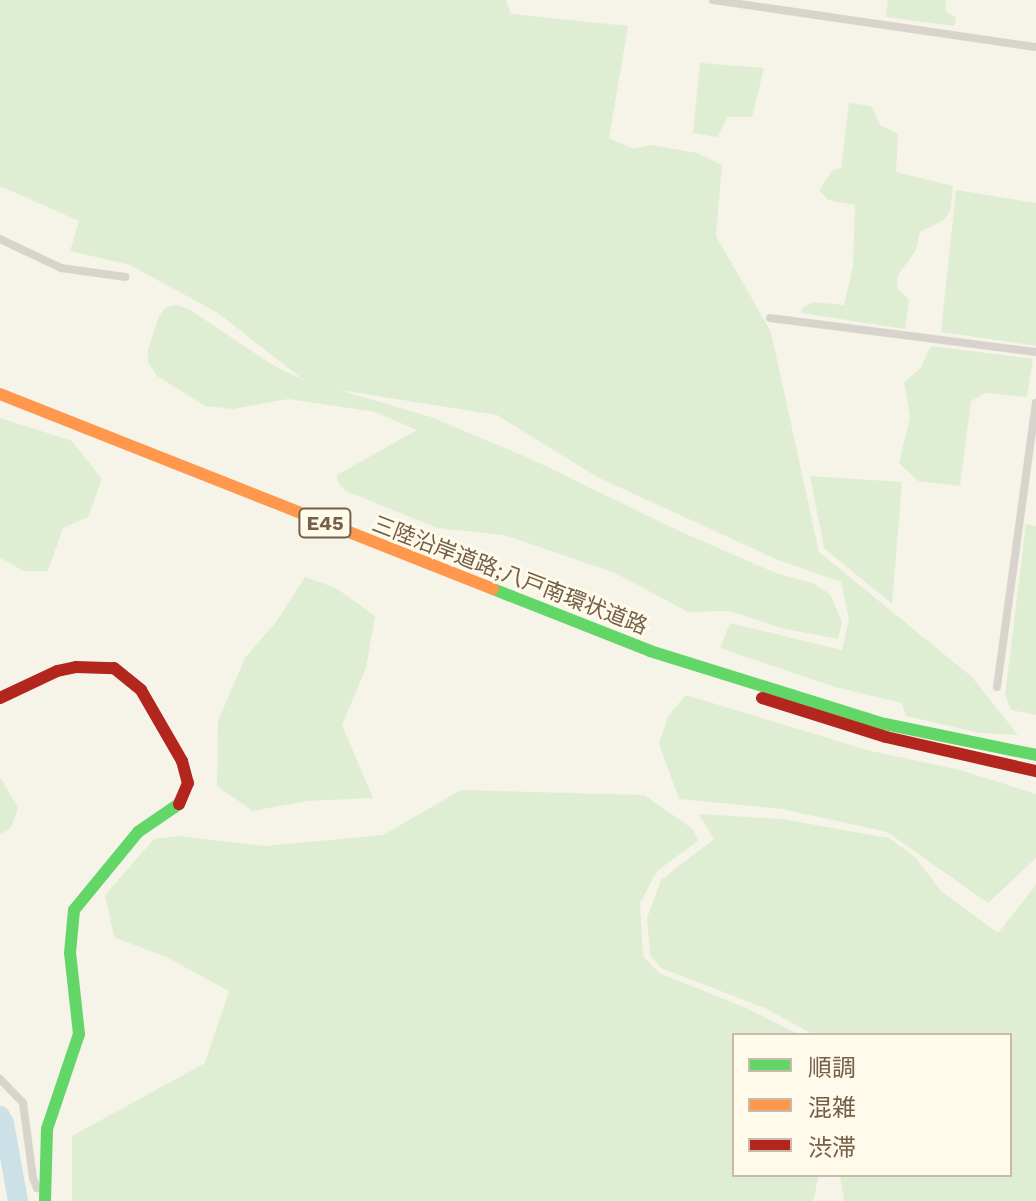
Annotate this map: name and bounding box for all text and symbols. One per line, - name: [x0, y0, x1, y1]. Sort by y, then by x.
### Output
- road number: E45: [297, 507, 353, 539]
- street label: 三陸沿岸道路;八戸南環状道路: [369, 510, 651, 640]
- legend: [732, 1033, 1012, 1177]
- text: 順調: [808, 1054, 856, 1082]
- text: 混雑: [808, 1094, 856, 1122]
- text: 渋滞: [808, 1134, 856, 1162]

